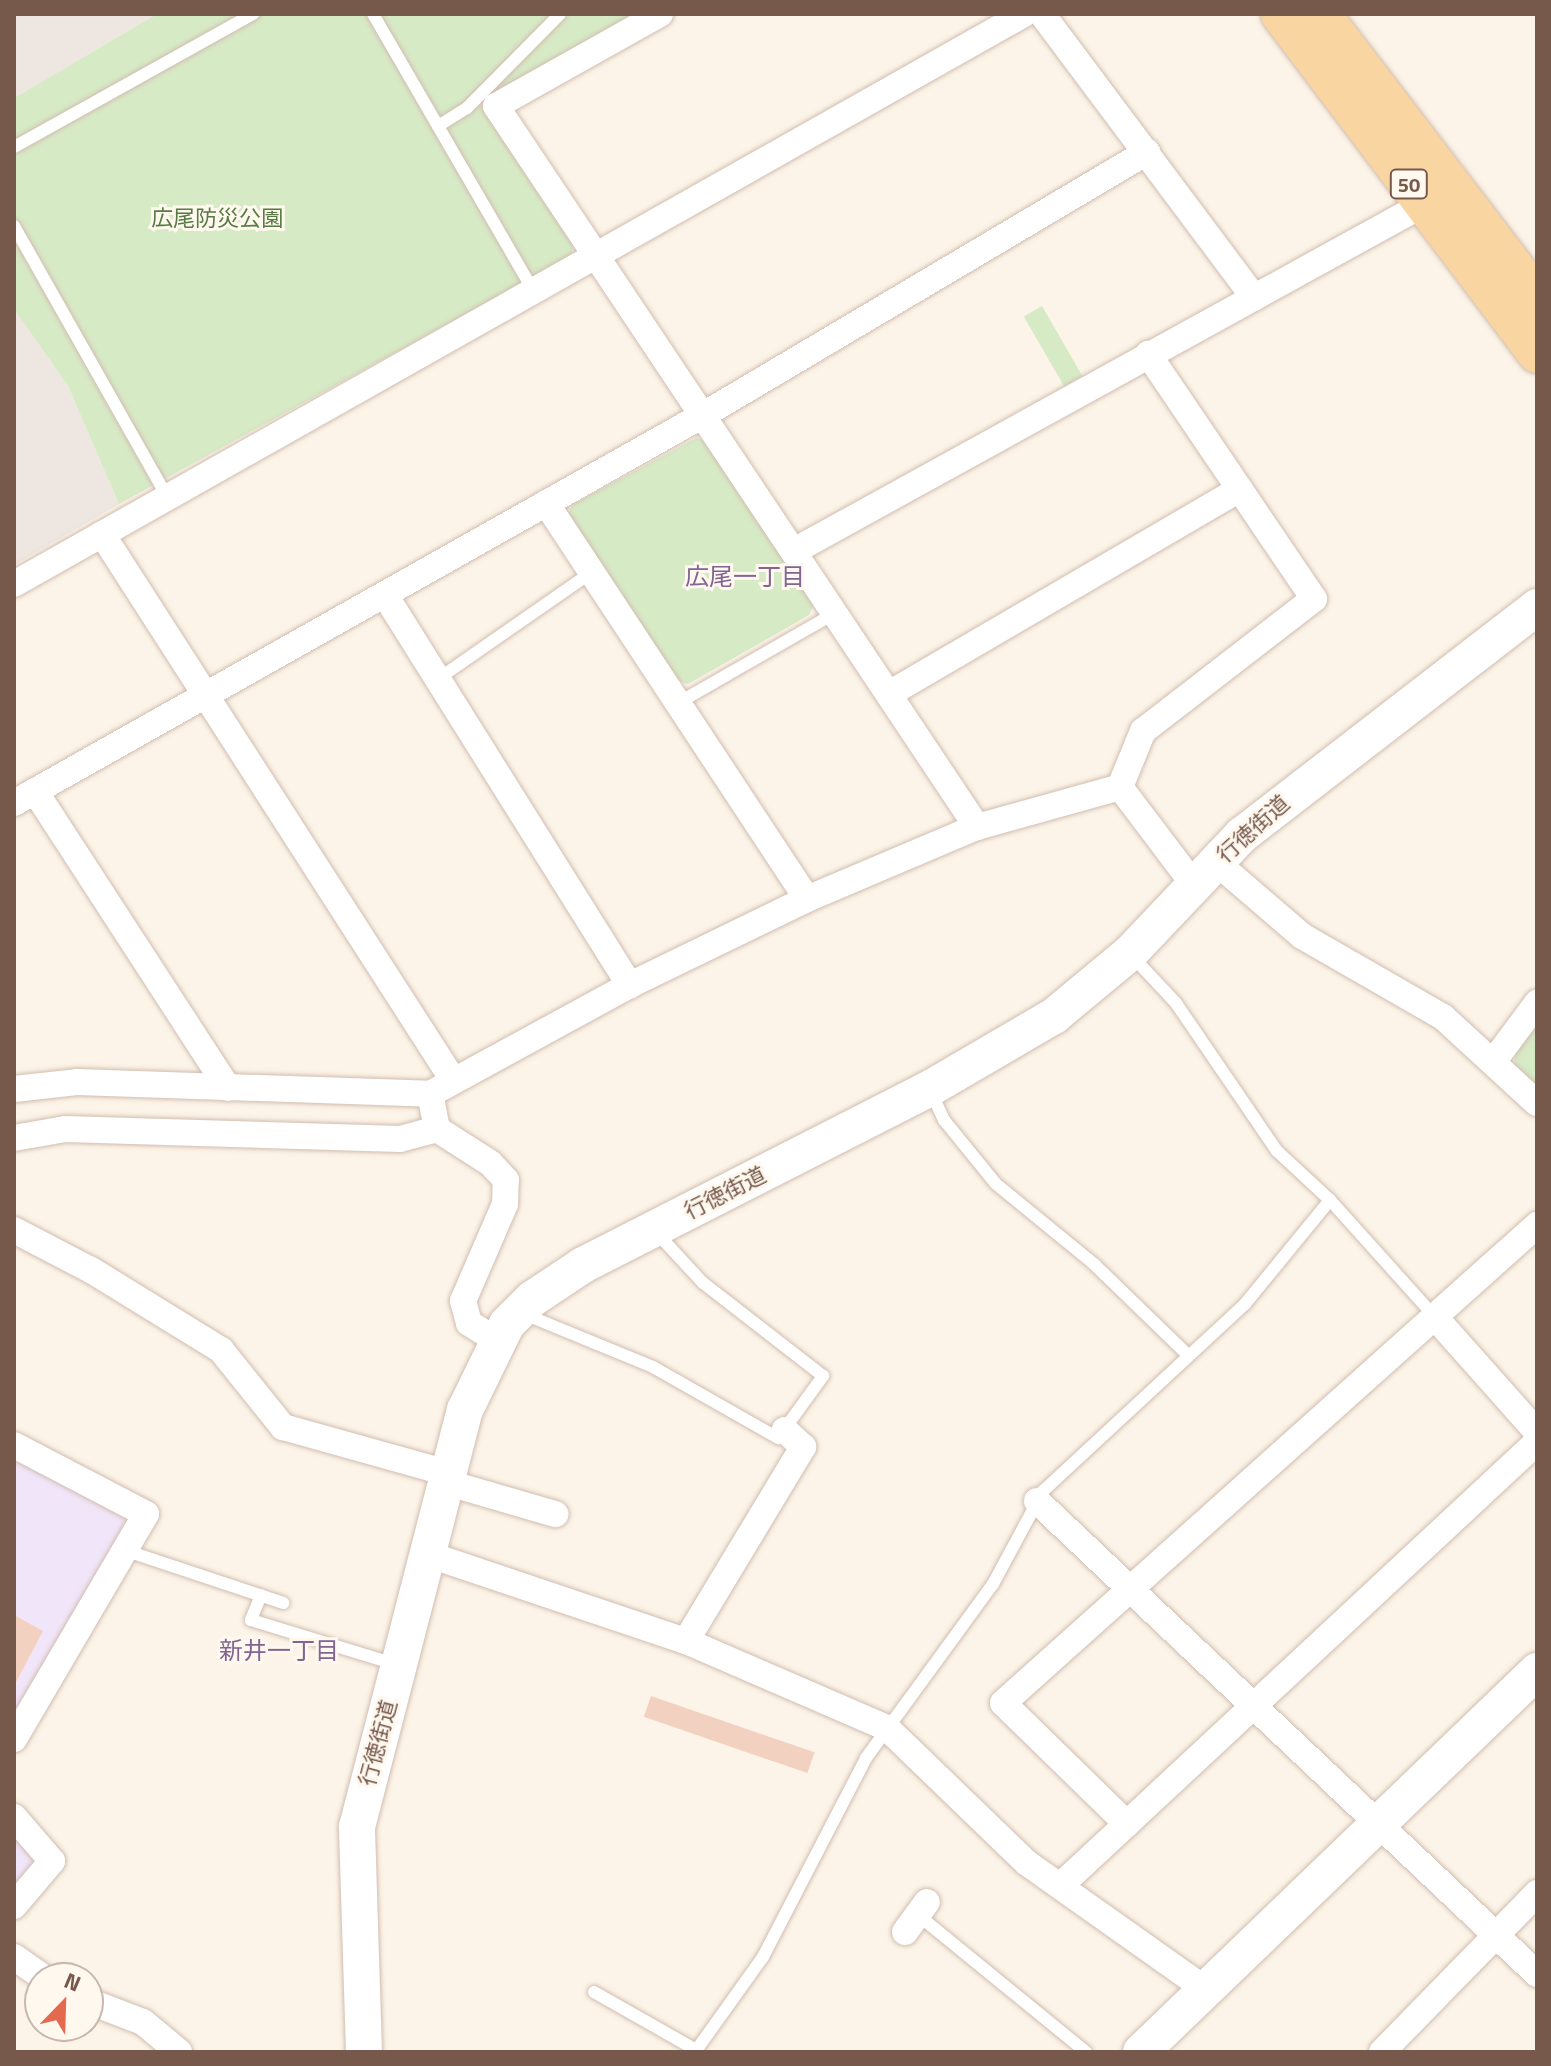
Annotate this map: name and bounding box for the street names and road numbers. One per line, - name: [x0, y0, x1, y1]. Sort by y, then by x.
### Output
- road number: 50: [1389, 168, 1429, 200]
- street label: 行徳街道: [1211, 790, 1295, 868]
- street label: 行徳街道: [680, 1161, 770, 1225]
- street label: 行徳街道: [354, 1697, 402, 1789]

